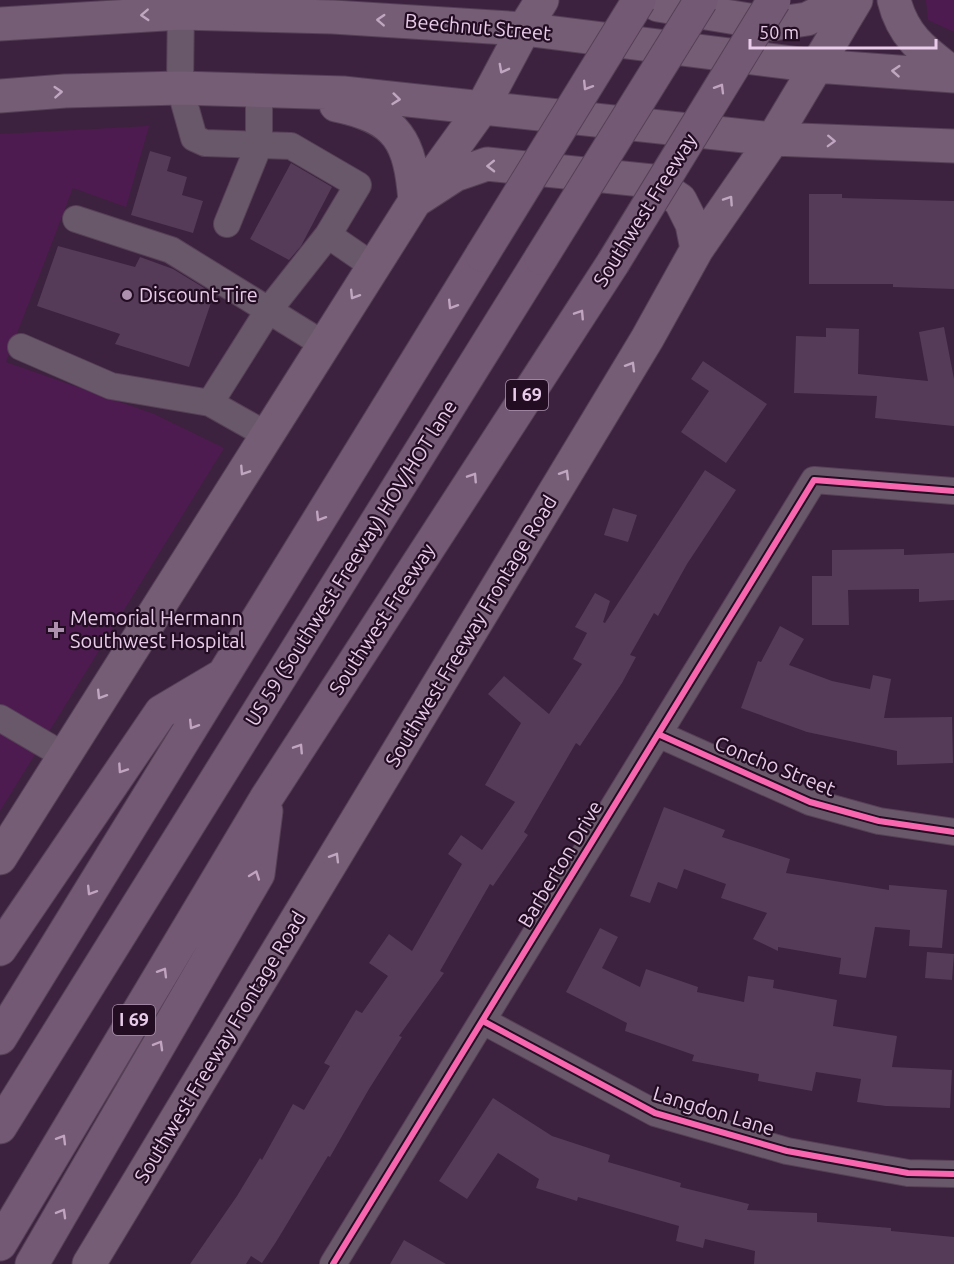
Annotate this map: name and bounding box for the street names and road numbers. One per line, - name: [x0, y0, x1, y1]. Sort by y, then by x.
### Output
- street label: Beechnut Street: [404, 9, 552, 44]
- street label: Southwest Freeway: [588, 129, 701, 290]
- road number: I 69: [506, 380, 548, 410]
- street label: US 59 (Southwest Freeway) HOV/HOT lane: [240, 396, 462, 730]
- street label: Southwest Freeway Frontage Road: [380, 491, 561, 771]
- street label: Southwest Freeway: [324, 539, 440, 699]
- street label: Concho Street: [711, 731, 839, 800]
- street label: Barberton Drive: [513, 796, 606, 931]
- street label: Southwest Freeway Frontage Road: [129, 907, 310, 1187]
- road number: I 69: [113, 1005, 155, 1035]
- street label: Langdon Lane: [651, 1081, 778, 1140]

